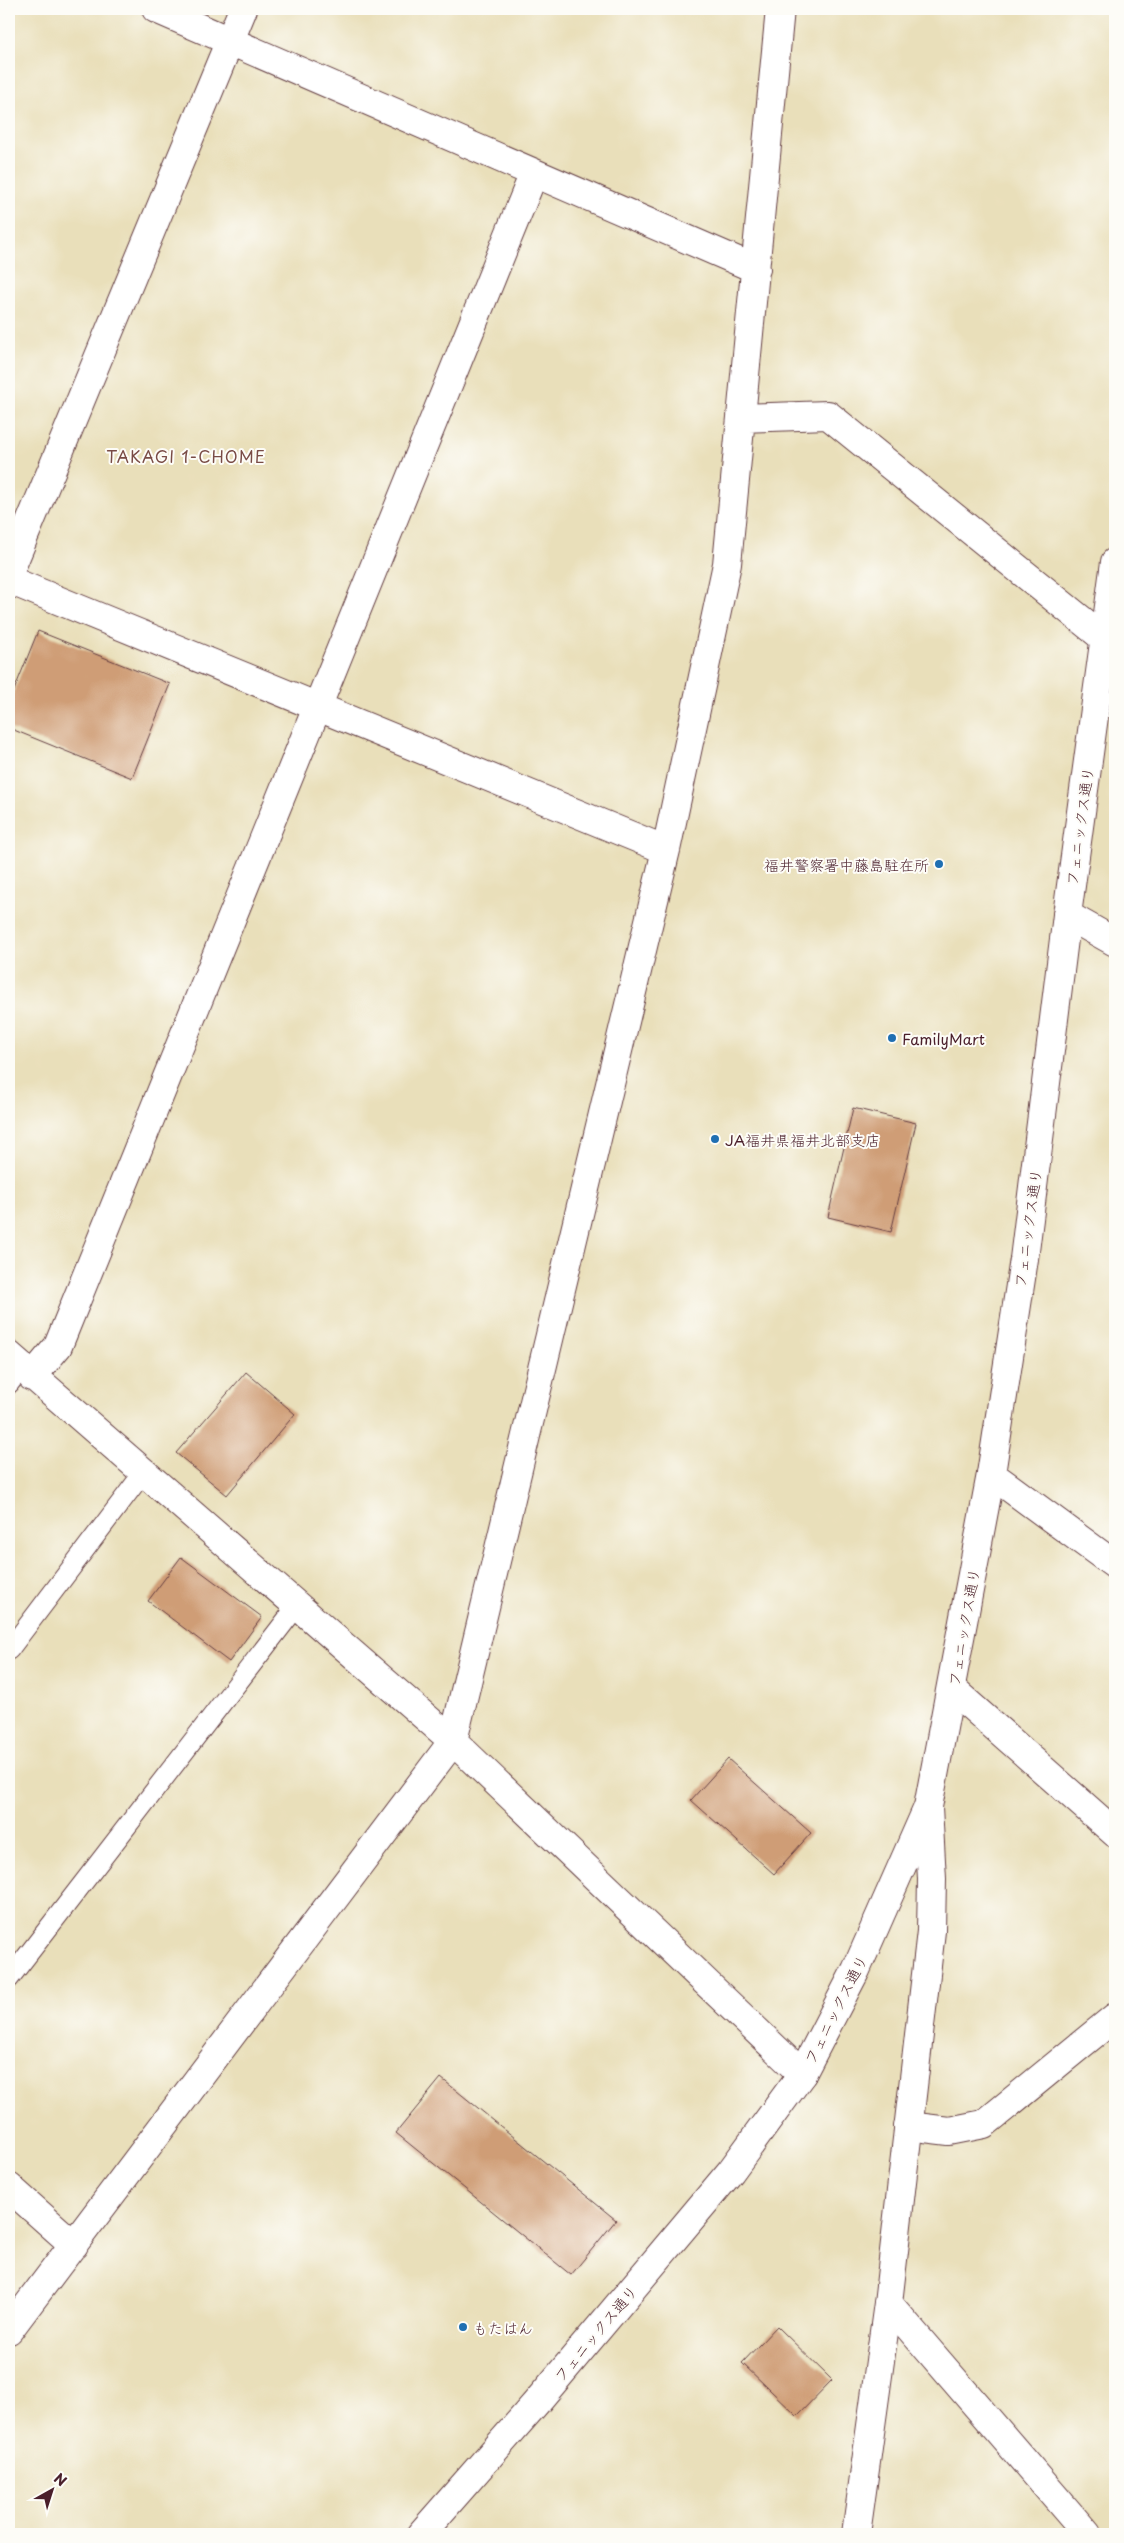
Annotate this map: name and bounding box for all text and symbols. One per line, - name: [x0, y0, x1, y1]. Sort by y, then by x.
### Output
- district label: TAKAGI 1-CHOME: [106, 444, 266, 468]
- street label: フェニックス通り: [1059, 765, 1099, 887]
- place label: 福井警察署中藤島駐在所: [764, 853, 929, 876]
- marker: 福井警察署中藤島駐在所: [933, 858, 945, 870]
- place label: FamilyMart: [902, 1027, 985, 1050]
- marker: FamilyMart: [886, 1032, 898, 1044]
- place label: JA福井県福井北部支店: [725, 1128, 880, 1151]
- marker: JA福井県福井北部支店: [709, 1133, 721, 1145]
- street label: フェニックス通り: [1007, 1167, 1047, 1289]
- street label: フェニックス通り: [941, 1566, 985, 1688]
- street label: フェニックス通り: [798, 1950, 872, 2068]
- street label: フェニックス通り: [548, 2280, 642, 2386]
- place label: もたはん: [473, 2316, 533, 2339]
- marker: もたはん: [457, 2321, 469, 2333]
- north arrow: [28, 2466, 78, 2516]
- text: N: [50, 2468, 71, 2491]

